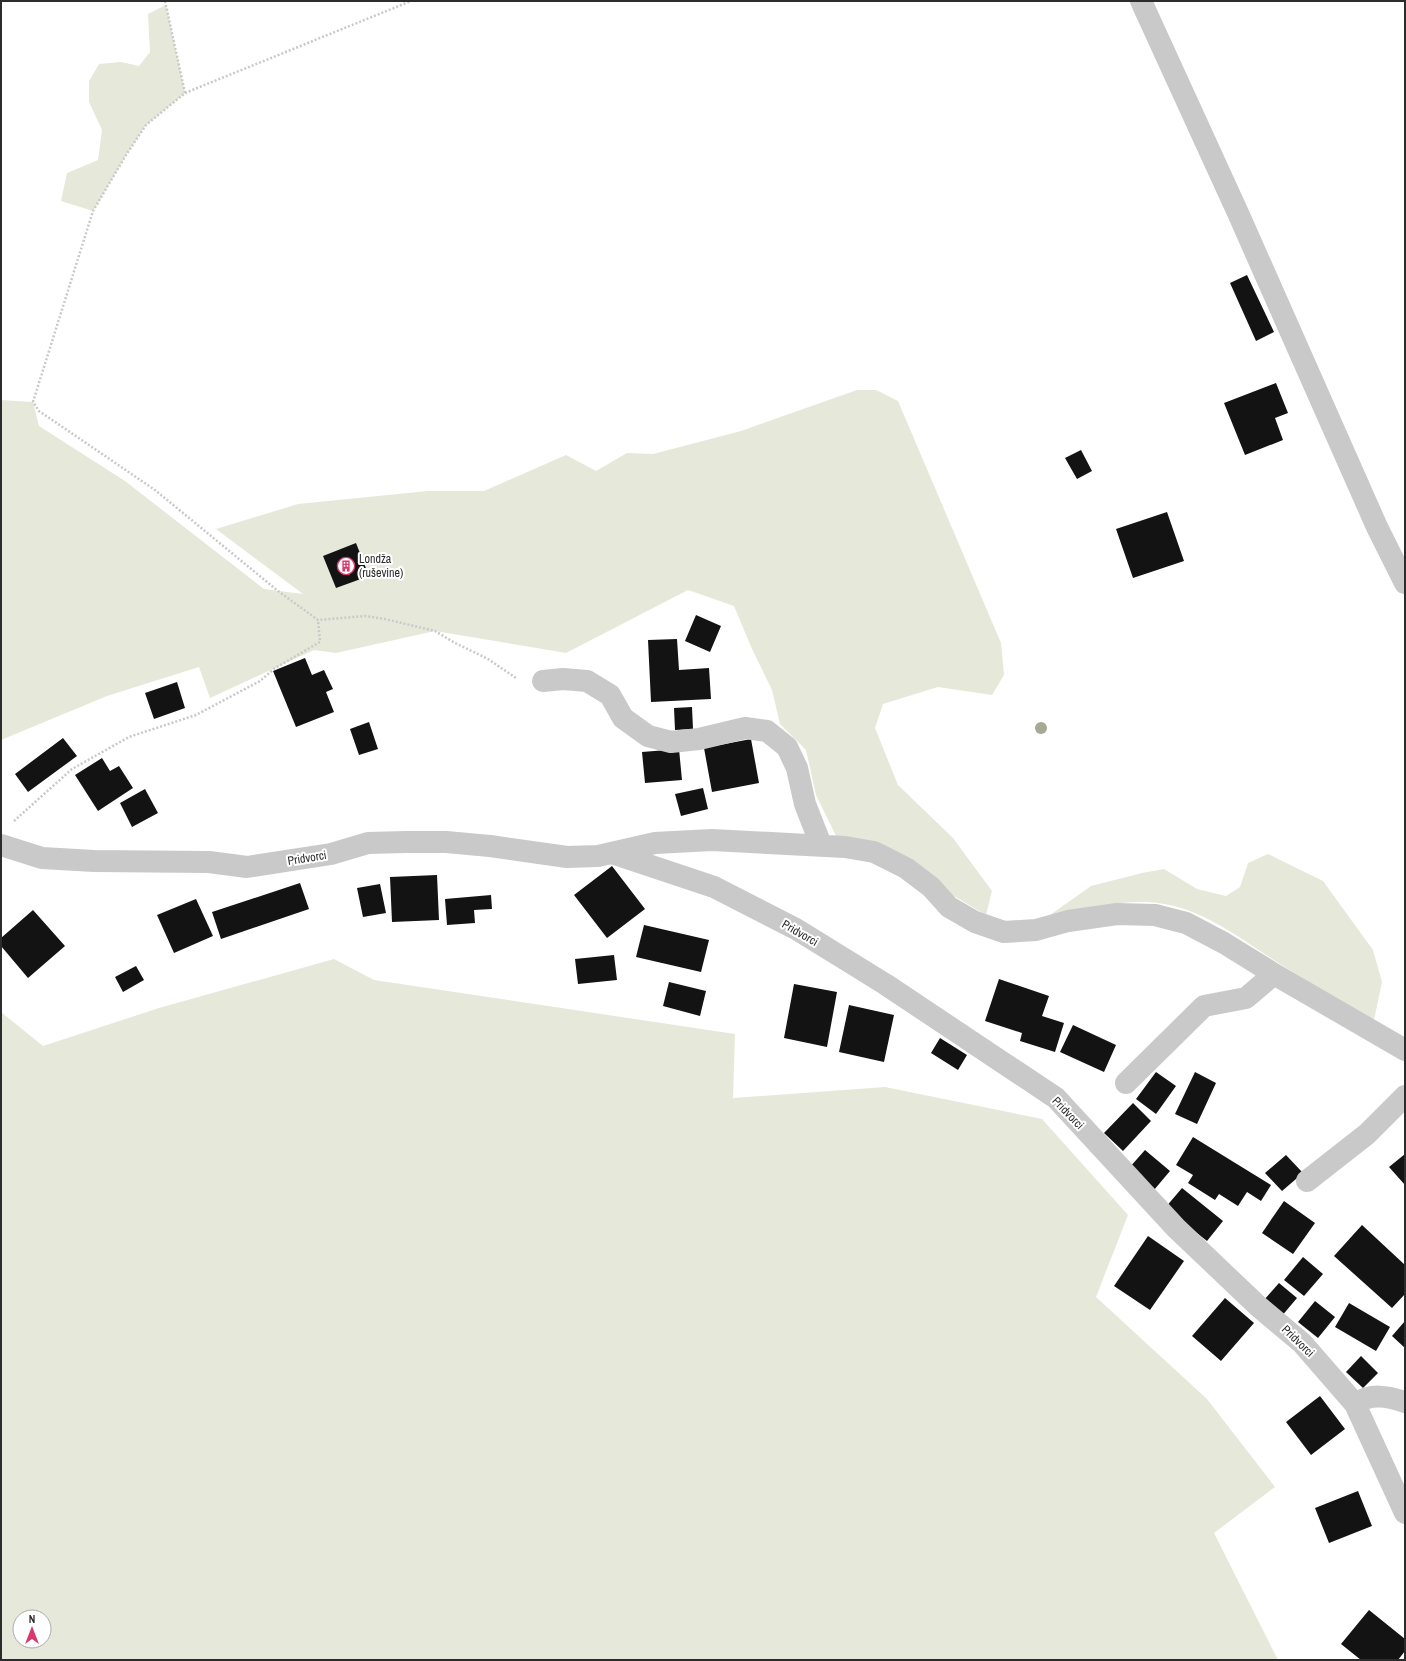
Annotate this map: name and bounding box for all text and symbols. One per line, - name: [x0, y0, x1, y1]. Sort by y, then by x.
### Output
- place label: Londža (ruševine): [359, 551, 403, 581]
- building icon: Londža (ruševine): [336, 556, 356, 576]
- street label: Pridvorci: [286, 847, 328, 869]
- street label: Pridvorci: [779, 916, 821, 950]
- street label: Pridvorci: [1049, 1093, 1087, 1133]
- street label: Pridvorci: [1278, 1322, 1318, 1360]
- north arrow: [12, 1609, 52, 1649]
- text: N: [29, 1612, 35, 1626]

